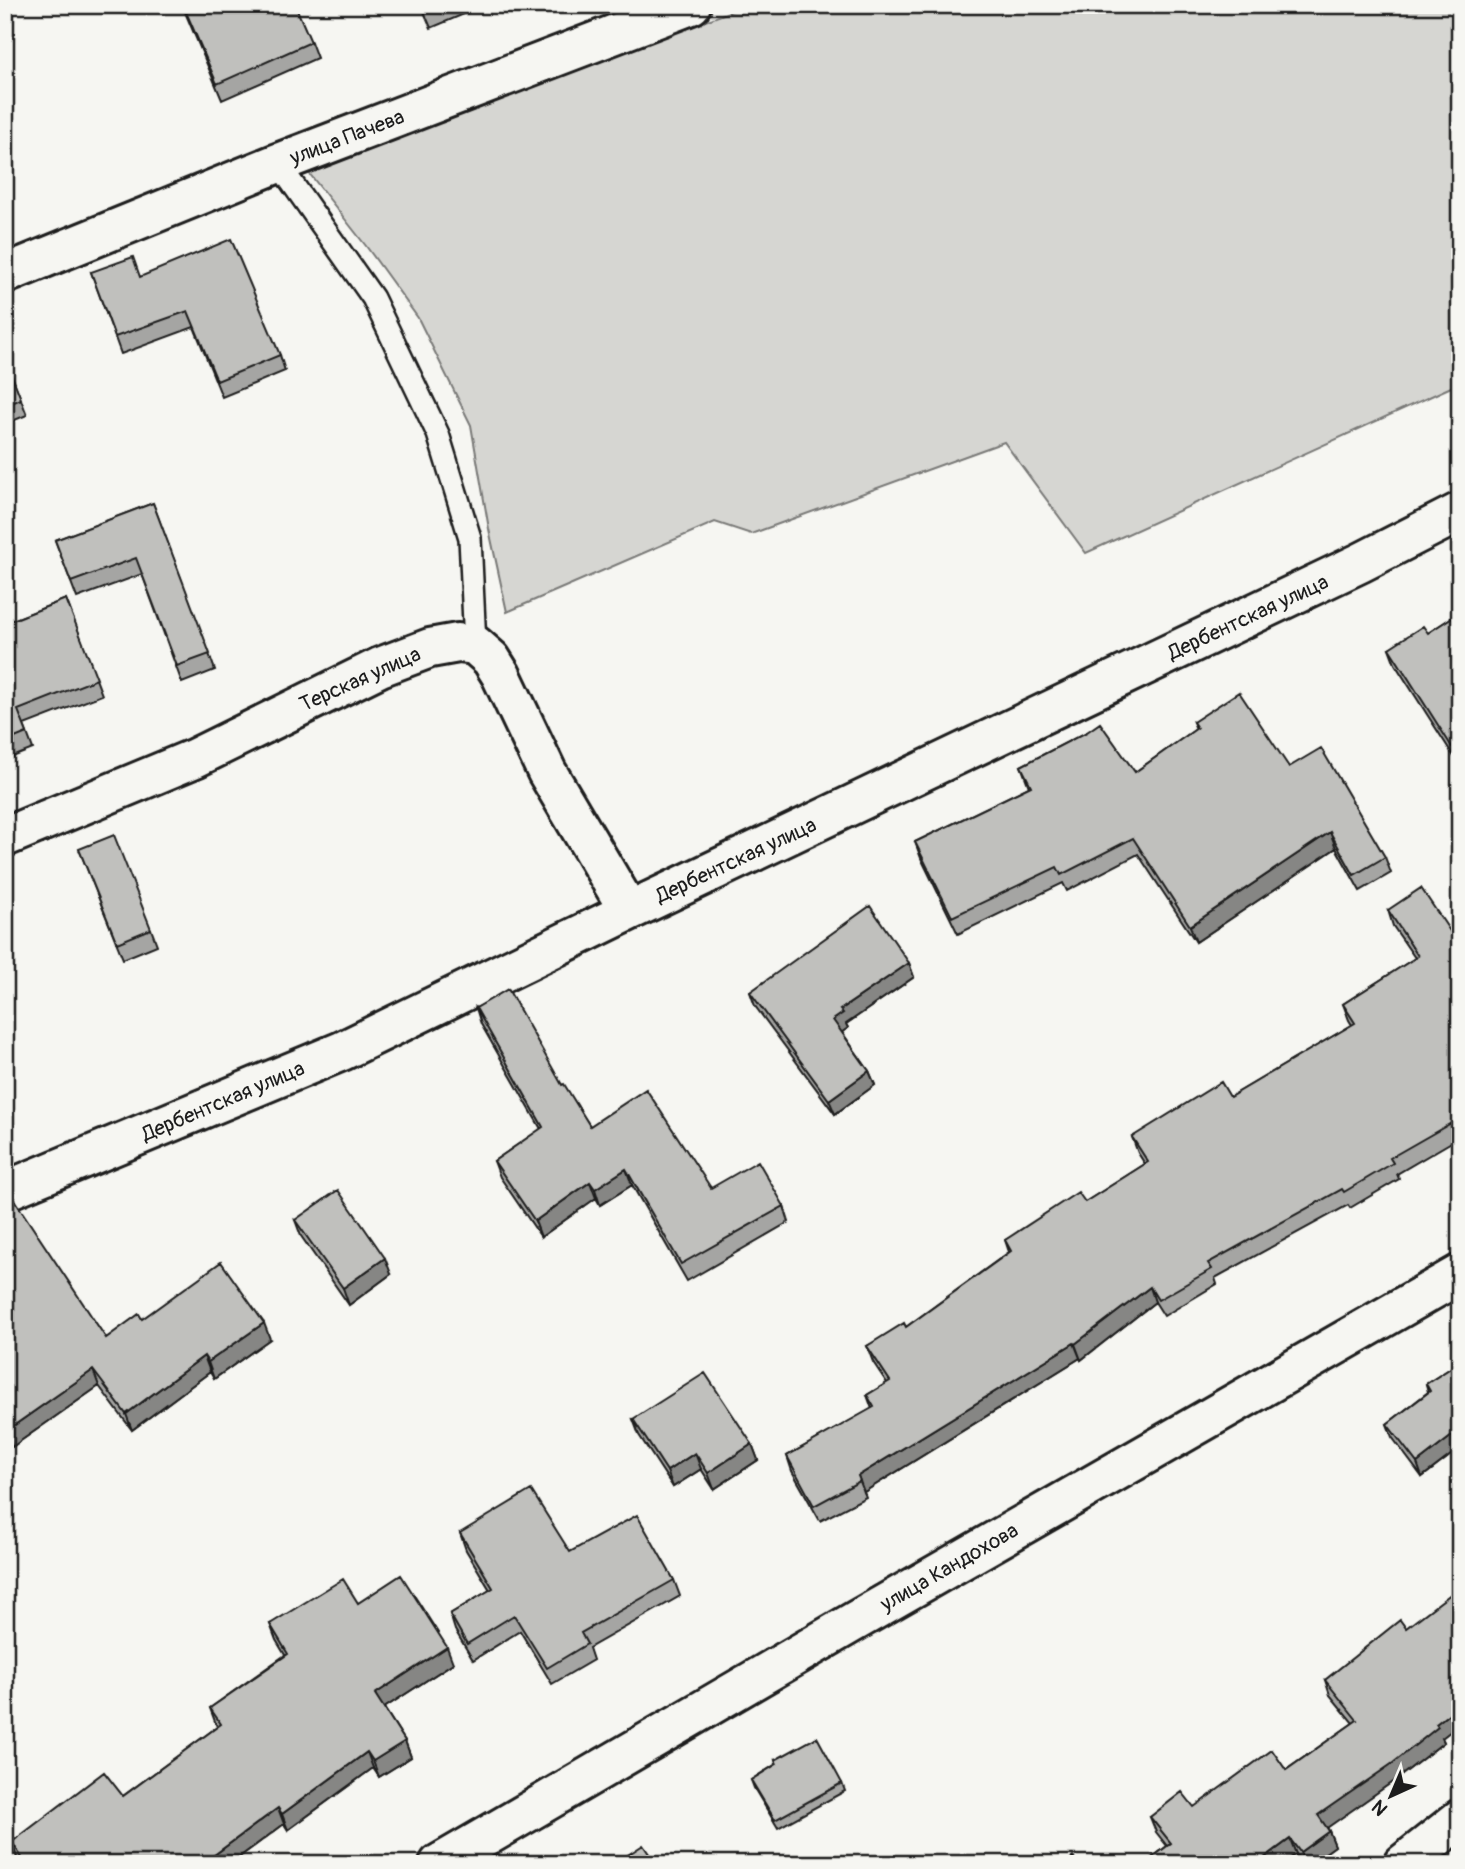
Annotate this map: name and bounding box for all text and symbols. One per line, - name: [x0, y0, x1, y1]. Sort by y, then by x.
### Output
- street label: улица Пачева: [285, 103, 408, 172]
- street label: Дербентская улица: [1163, 568, 1333, 667]
- street label: Терская улица: [295, 641, 425, 718]
- street label: Дербентская улица: [651, 811, 821, 910]
- street label: Дербентская улица: [137, 1055, 309, 1148]
- street label: улица Кандохова: [875, 1517, 1023, 1618]
- north arrow: [1356, 1760, 1426, 1830]
- text: N: [1367, 1794, 1393, 1821]

